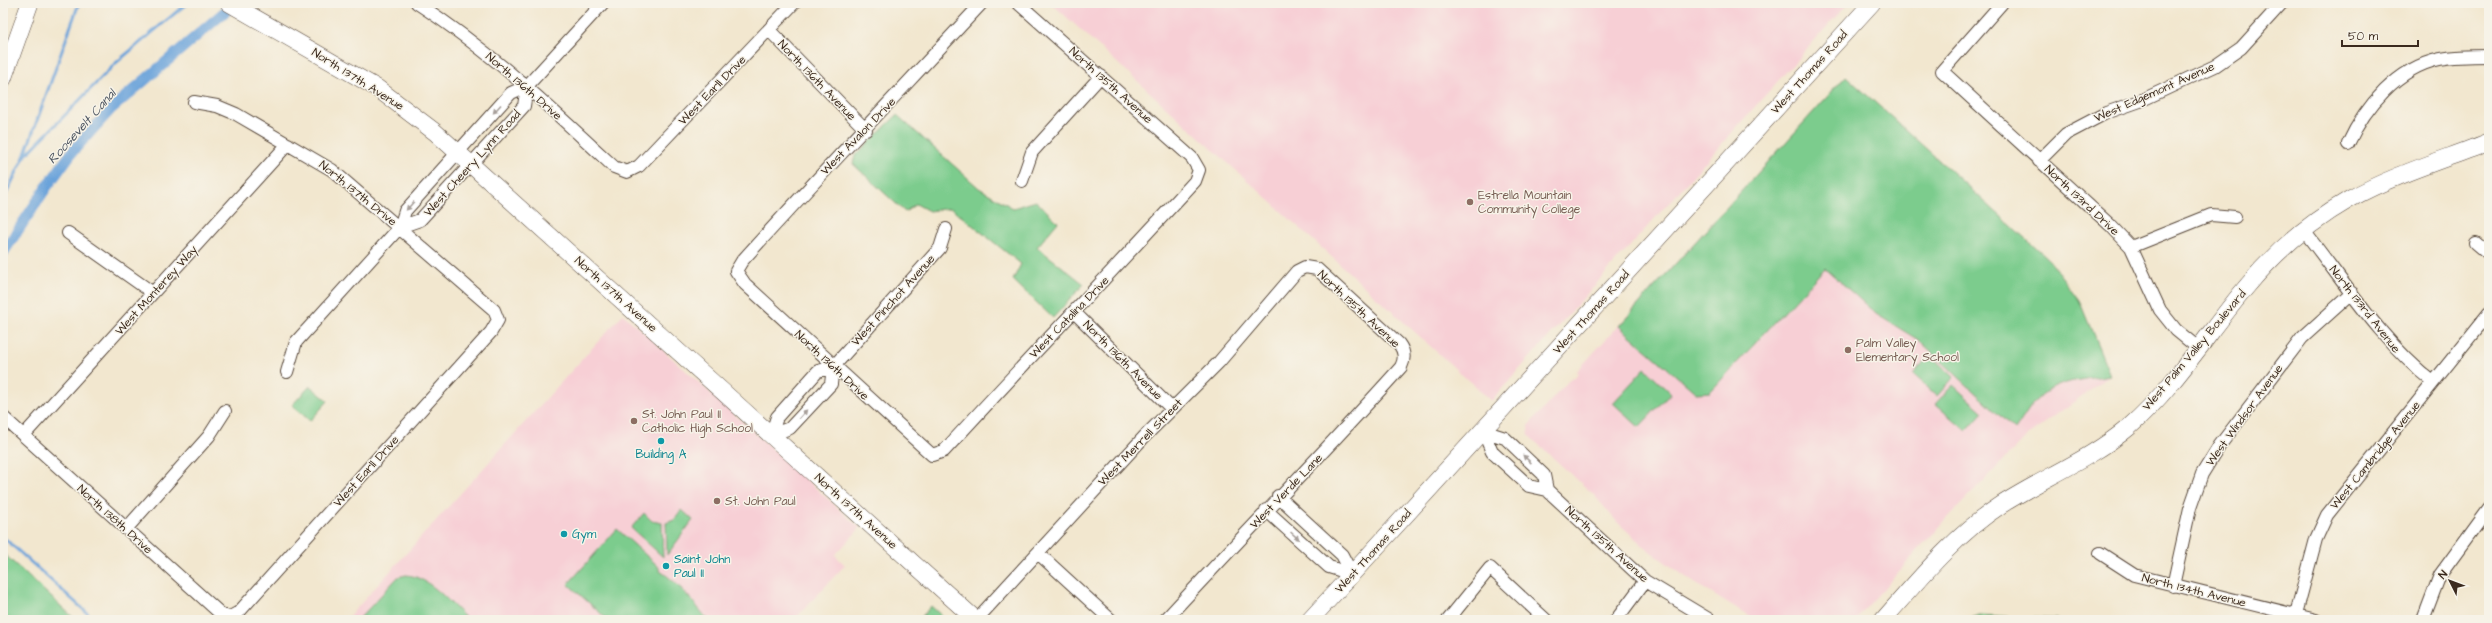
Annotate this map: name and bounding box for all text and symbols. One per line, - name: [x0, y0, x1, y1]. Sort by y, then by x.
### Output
- scale bar: [2342, 22, 2418, 48]
- street label: West Thomas Road: [1767, 27, 1852, 118]
- text: 50 m: [2348, 28, 2379, 45]
- street label: North 136th Avenue: [774, 36, 860, 125]
- street label: North 135th Avenue: [1065, 43, 1157, 128]
- street label: North 137th Avenue: [308, 44, 408, 115]
- street label: North 136th Drive: [482, 48, 566, 125]
- street label: West Earll Drive: [675, 51, 750, 129]
- street label: West Edgemont Avenue: [2091, 58, 2218, 128]
- water label: Roosevelt Canal: [43, 84, 121, 168]
- street label: West Avalon Drive: [817, 93, 900, 179]
- one-way arrow: [492, 104, 501, 114]
- street label: West Cheery Lynn Road: [420, 106, 526, 221]
- street label: North 137th Drive: [315, 157, 401, 231]
- street label: North 133rd Drive: [2040, 161, 2123, 240]
- place label: Estrella Mountain Community College: [1478, 187, 1581, 219]
- marker: Estrella Mountain Community College: [1465, 197, 1475, 207]
- one-way arrow: [405, 200, 414, 211]
- street label: West Monterey Way: [111, 241, 202, 340]
- street label: West Pinchot Avenue: [848, 250, 939, 350]
- street label: North 137th Avenue: [571, 253, 661, 337]
- street label: North 133rd Avenue: [2325, 262, 2404, 357]
- street label: North 135th Avenue: [1314, 267, 1404, 352]
- street label: West Thomas Road: [1549, 267, 1634, 358]
- street label: West Catalina Drive: [1026, 272, 1114, 362]
- street label: West Palm Valley Boulevard: [2139, 286, 2251, 415]
- street label: North 136th Avenue: [1079, 317, 1167, 404]
- street label: North 136th Drive: [791, 326, 873, 405]
- place label: Palm Valley Elementary School: [1856, 335, 1959, 367]
- marker: Palm Valley Elementary School: [1843, 345, 1853, 355]
- street label: West Windsor Avenue: [2202, 361, 2287, 470]
- street label: West Merrell Street: [1094, 395, 1187, 490]
- street label: West Cambridge Avenue: [2326, 397, 2426, 514]
- place label: St. John Paul II Catholic High School: [642, 406, 753, 438]
- one-way arrow: [798, 410, 807, 419]
- marker: St. John Paul II Catholic High School: [629, 416, 639, 426]
- street label: West Earll Drive: [330, 432, 403, 511]
- marker: Building A: [656, 436, 666, 446]
- place label: Building A: [636, 446, 687, 464]
- street label: West Verde Lane: [1246, 450, 1327, 533]
- one-way arrow: [1522, 454, 1532, 464]
- street label: North 137th Avenue: [811, 470, 901, 554]
- street label: North 138th Drive: [73, 481, 157, 558]
- place label: St. John Paul: [725, 493, 796, 510]
- marker: St. John Paul: [712, 496, 722, 506]
- street label: North 135th Avenue: [1561, 502, 1653, 587]
- street label: West Thomas Road: [1331, 506, 1416, 597]
- place label: Gym: [572, 526, 597, 544]
- marker: Gym: [559, 529, 569, 539]
- one-way arrow: [1290, 531, 1300, 541]
- place label: Saint John Paul II: [674, 551, 730, 582]
- marker: Saint John Paul II: [661, 561, 671, 571]
- north arrow: [2430, 561, 2470, 601]
- text: N: [2435, 567, 2451, 582]
- street label: North 134th Avenue: [2140, 569, 2248, 612]

